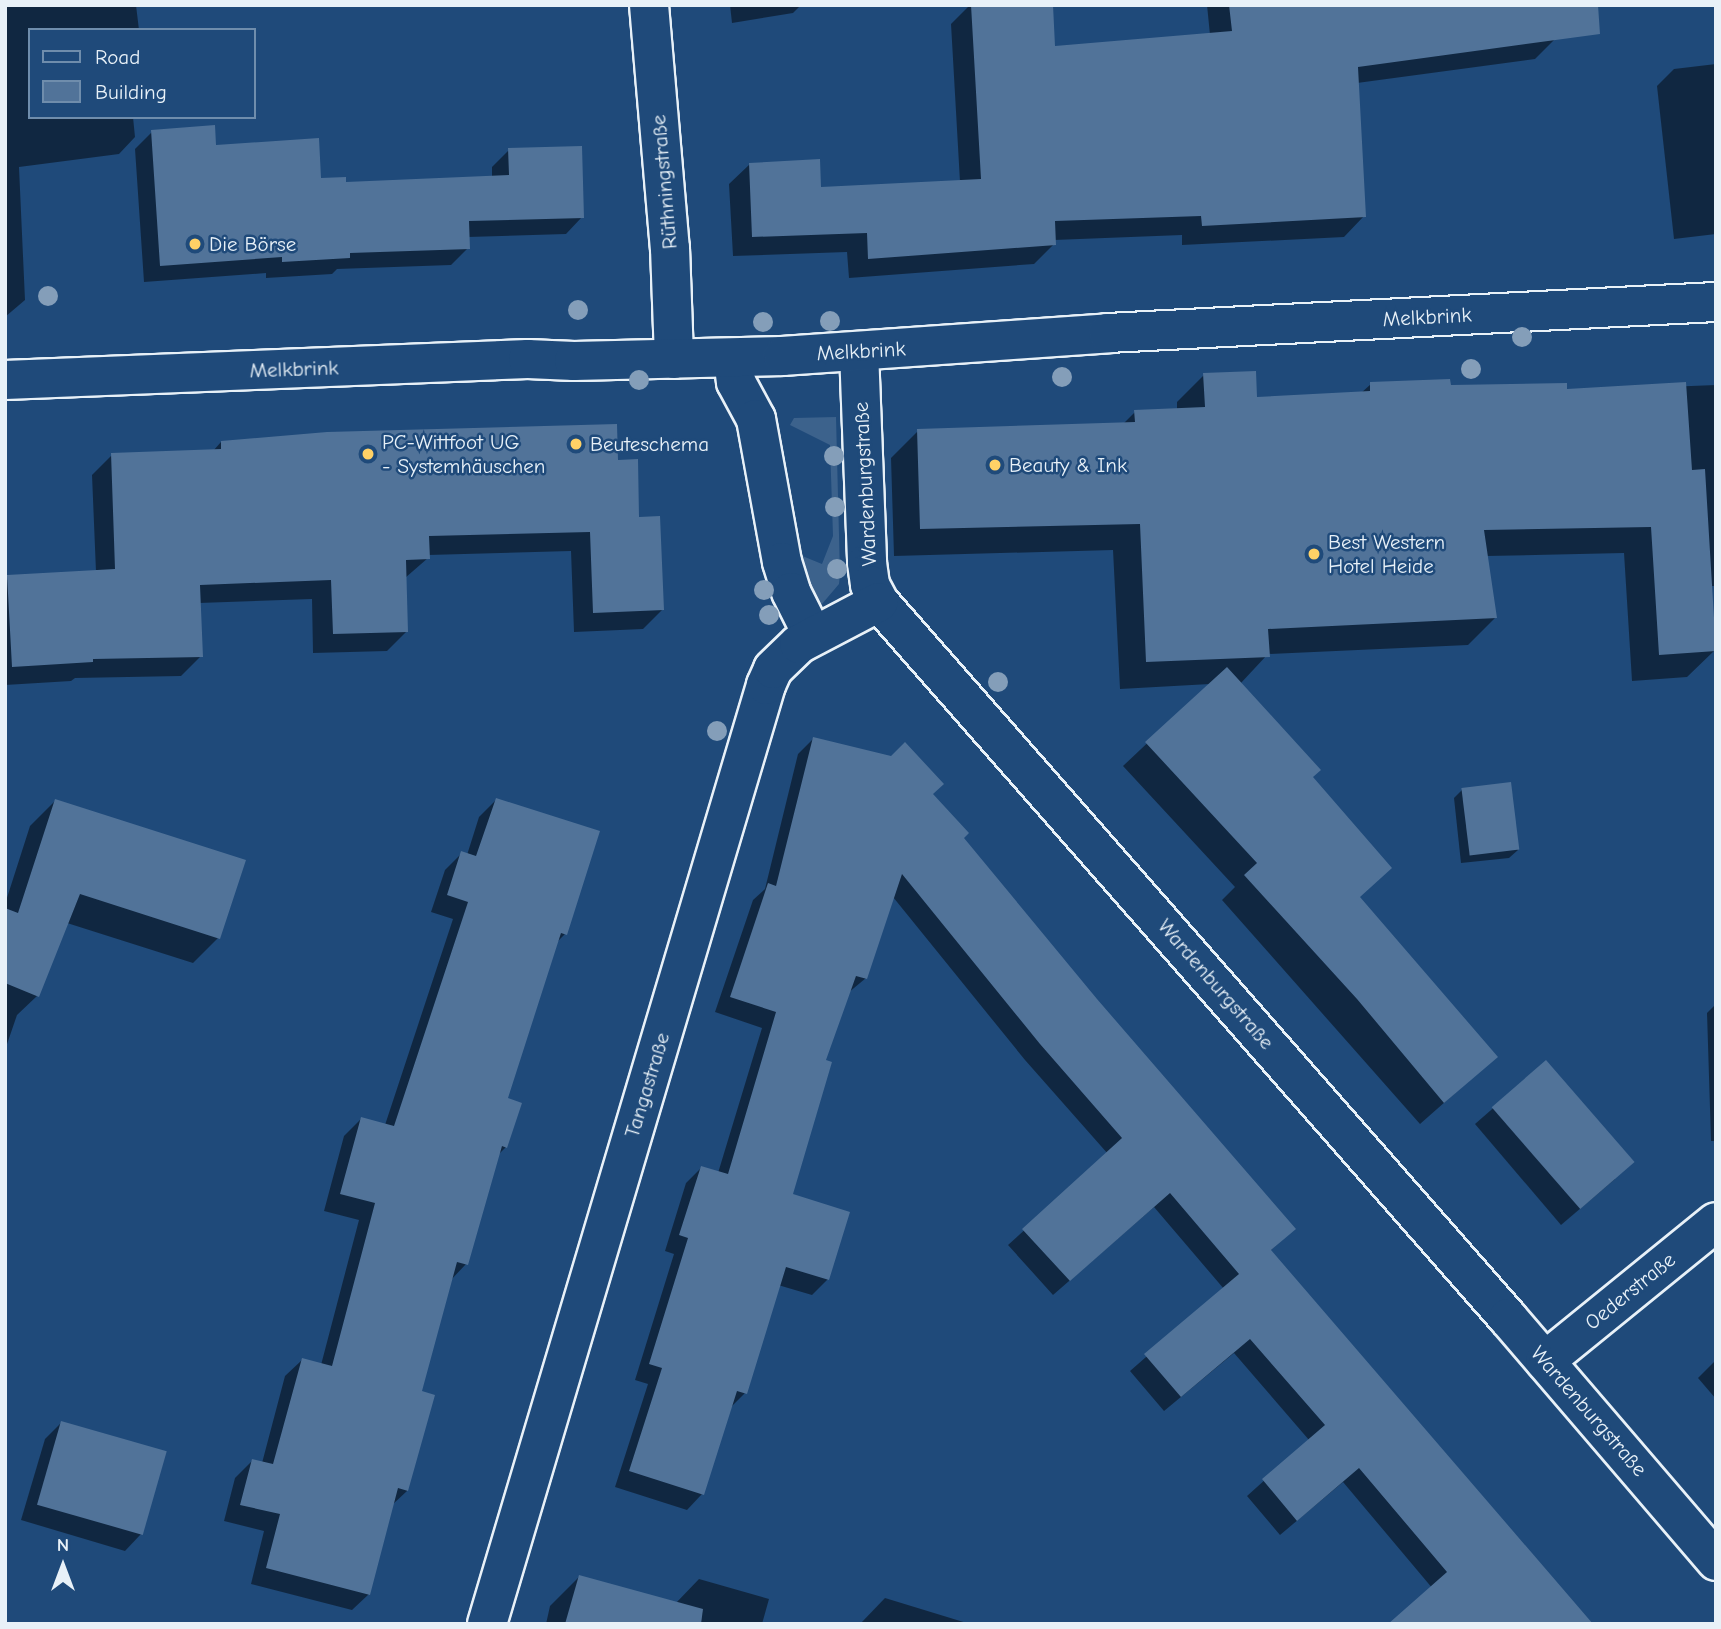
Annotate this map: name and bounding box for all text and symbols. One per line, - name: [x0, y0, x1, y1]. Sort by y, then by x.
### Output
- legend: [28, 28, 256, 119]
- text: Road: [95, 45, 140, 69]
- text: Building: [95, 80, 167, 104]
- street label: Rüthningstraße: [646, 114, 682, 250]
- place label: Die Börse: [209, 231, 296, 257]
- marker: Die Börse: [187, 236, 203, 252]
- street label: Melkbrink: [1382, 302, 1472, 332]
- street label: Melkbrink: [816, 336, 906, 366]
- street label: Melkbrink: [249, 355, 339, 383]
- street label: Wardenburgstraße: [848, 401, 882, 567]
- place label: PC-Wittfoot UG - Systemhäuschen: [382, 429, 545, 479]
- place label: Beuteschema: [590, 431, 709, 457]
- marker: Beuteschema: [568, 436, 584, 452]
- marker: PC-Wittfoot UG - Systemhäuschen: [360, 446, 376, 462]
- place label: Beauty & Ink: [1009, 452, 1127, 478]
- marker: Beauty & Ink: [987, 457, 1003, 473]
- place label: Best Western Hotel Heide: [1328, 529, 1445, 579]
- marker: Best Western Hotel Heide: [1306, 546, 1322, 562]
- street label: Wardenburgstraße: [1153, 914, 1279, 1054]
- street label: Tangastraße: [619, 1029, 675, 1141]
- street label: Oederstraße: [1580, 1247, 1680, 1335]
- street label: Wardenburgstraße: [1526, 1341, 1652, 1481]
- north arrow: [28, 1531, 98, 1601]
- text: N: [57, 1534, 69, 1556]

